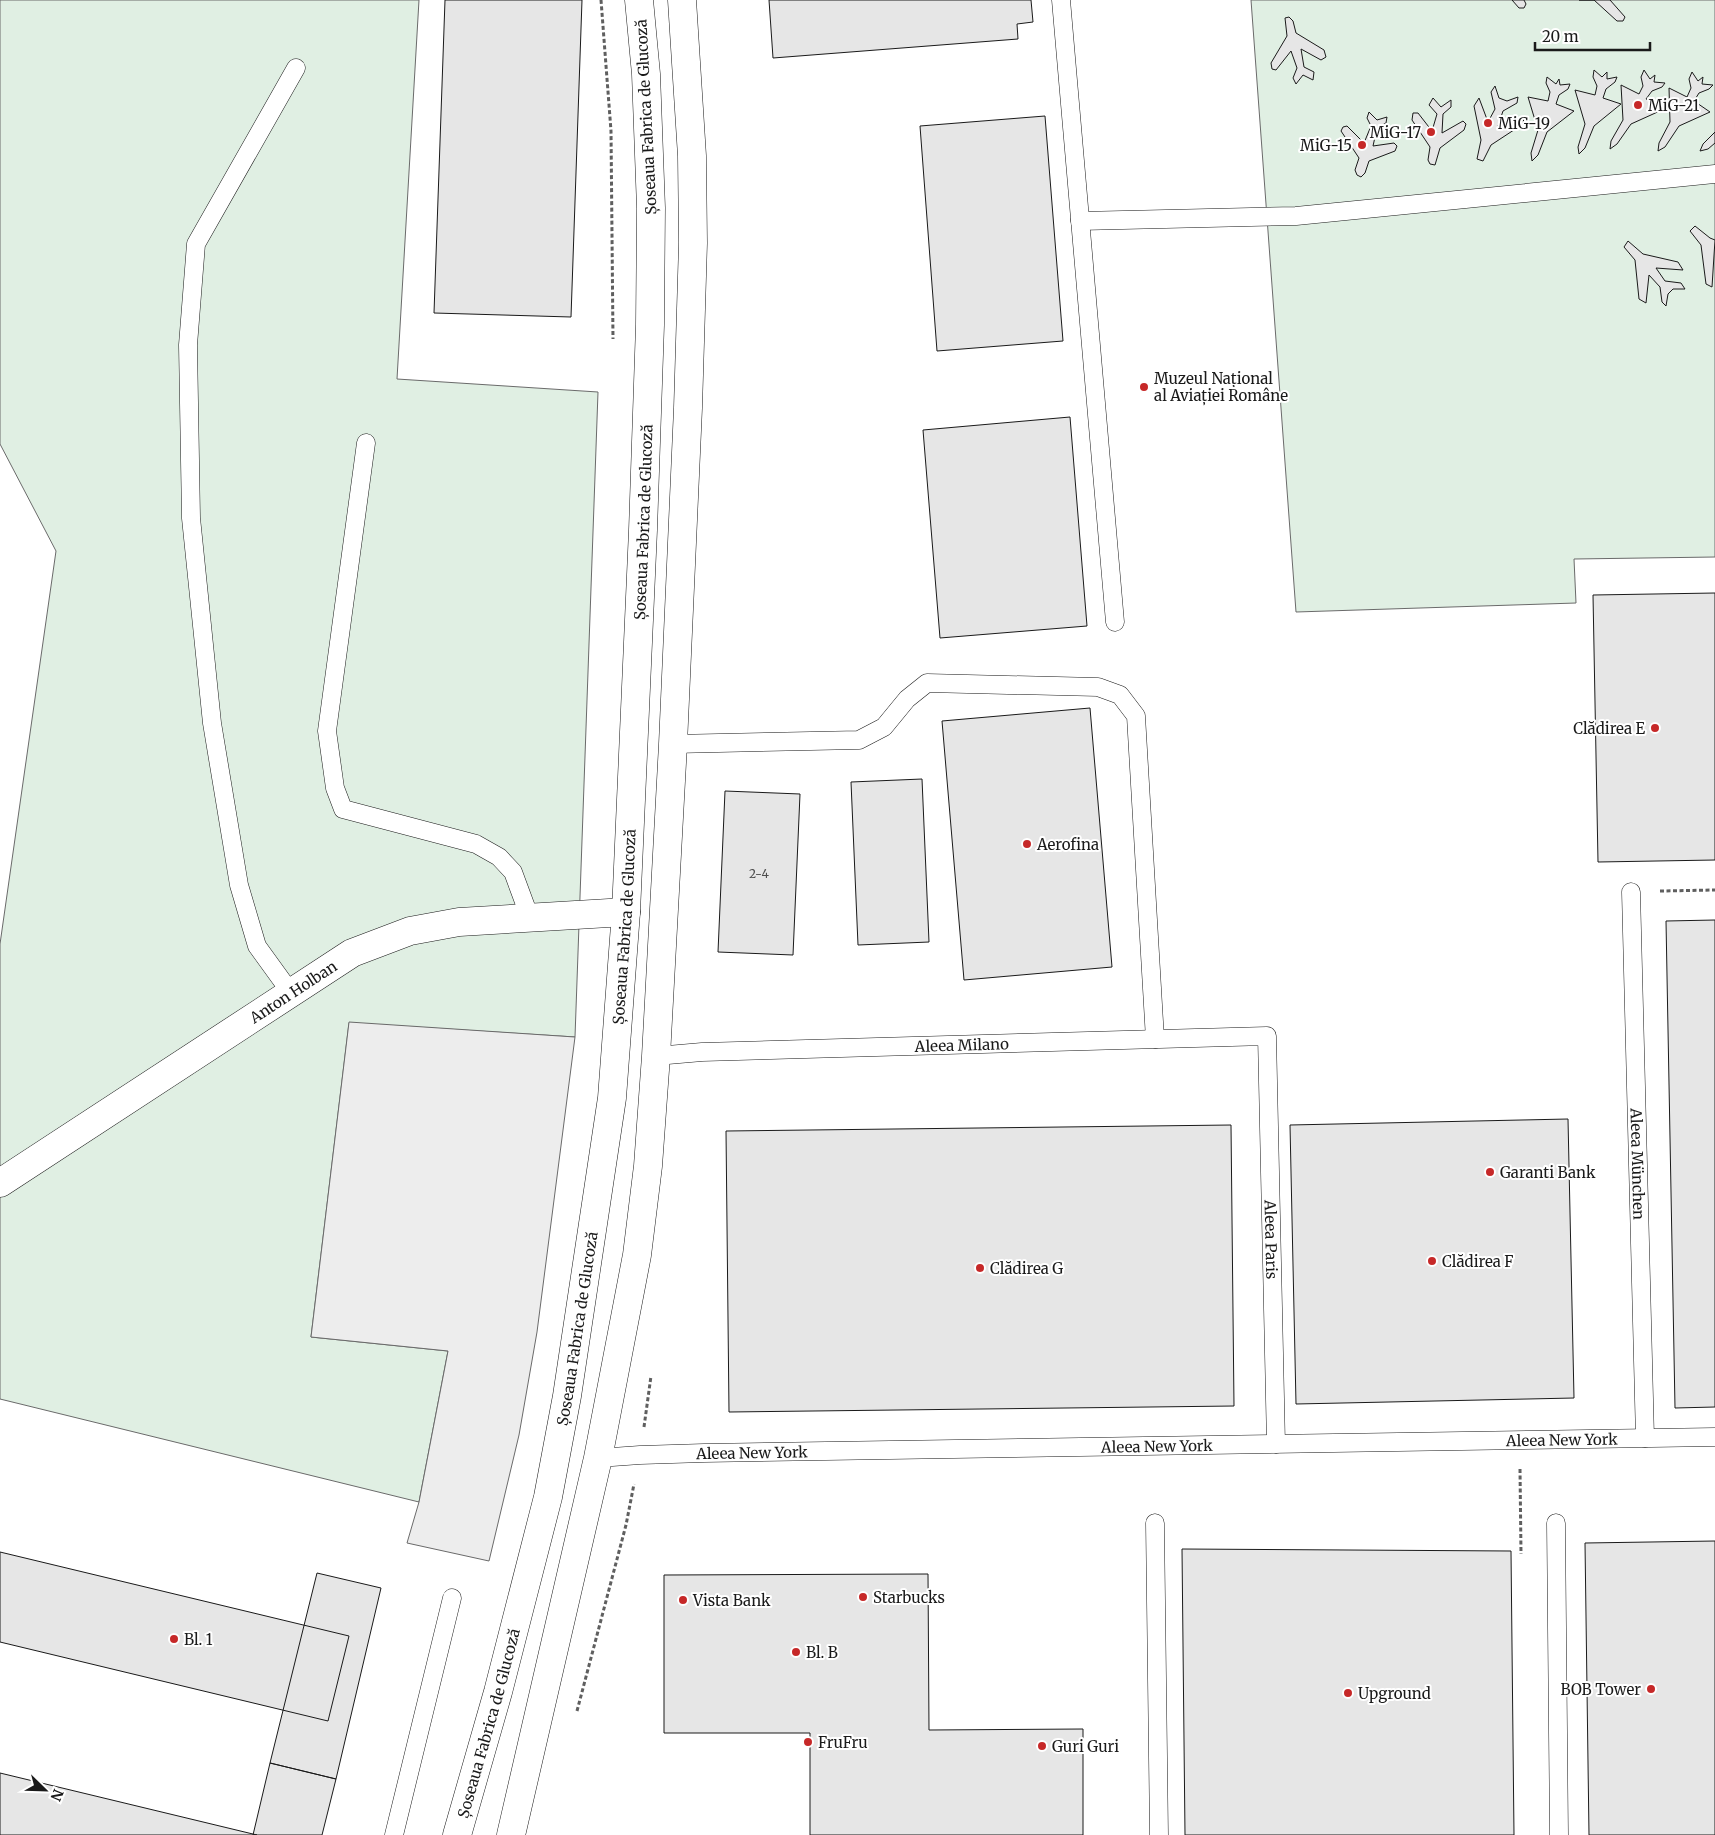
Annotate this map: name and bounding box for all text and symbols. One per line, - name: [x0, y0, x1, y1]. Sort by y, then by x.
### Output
- street label: Șoseaua Fabrica de Glucoză: [631, 19, 662, 215]
- scale bar: [1535, 20, 1650, 52]
- text: 20 m: [1542, 27, 1579, 46]
- place label: MiG-21: [1648, 96, 1700, 115]
- marker: MiG-21: [1632, 99, 1644, 111]
- place label: MiG-19: [1498, 114, 1550, 133]
- marker: MiG-19: [1482, 117, 1494, 129]
- place label: MiG-17: [1370, 123, 1421, 142]
- marker: MiG-17: [1425, 126, 1437, 138]
- place label: MiG-15: [1300, 136, 1352, 155]
- marker: MiG-15: [1356, 139, 1368, 151]
- place label: Muzeul Național al Aviației Române: [1154, 369, 1288, 406]
- marker: Muzeul Național al Aviației Române: [1138, 381, 1150, 393]
- street label: Șoseaua Fabrica de Glucoză: [630, 424, 656, 621]
- place label: Clădirea E: [1573, 719, 1645, 738]
- marker: Clădirea E: [1649, 722, 1661, 734]
- street label: Șoseaua Fabrica de Glucoză: [608, 828, 639, 1025]
- place label: Aerofina: [1036, 835, 1099, 854]
- marker: Aerofina: [1021, 838, 1033, 850]
- house number: 2-4: [749, 866, 769, 881]
- street label: Anton Holban: [245, 956, 340, 1027]
- street label: Aleea Milano: [913, 1034, 1009, 1056]
- street label: Aleea München: [1627, 1107, 1649, 1220]
- place label: Garanti Bank: [1500, 1163, 1596, 1182]
- marker: Garanti Bank: [1484, 1166, 1496, 1178]
- street label: Aleea Paris: [1261, 1199, 1282, 1280]
- street label: Șoseaua Fabrica de Glucoză: [552, 1230, 601, 1427]
- place label: Clădirea F: [1442, 1252, 1514, 1271]
- marker: Clădirea F: [1426, 1255, 1438, 1267]
- place label: Clădirea G: [990, 1259, 1063, 1278]
- marker: Clădirea G: [974, 1262, 986, 1274]
- street label: Aleea New York: [1505, 1429, 1618, 1450]
- street label: Aleea New York: [1100, 1435, 1213, 1456]
- street label: Aleea New York: [695, 1442, 808, 1463]
- place label: Starbucks: [873, 1588, 945, 1607]
- place label: Vista Bank: [692, 1591, 771, 1610]
- marker: Starbucks: [857, 1591, 869, 1603]
- marker: Vista Bank: [677, 1594, 689, 1606]
- street label: Șoseaua Fabrica de Glucoză: [453, 1626, 523, 1821]
- place label: Bl. 1: [184, 1630, 213, 1649]
- marker: Bl. 1: [168, 1633, 180, 1645]
- place label: Bl. B: [806, 1643, 838, 1662]
- marker: Bl. B: [790, 1646, 802, 1658]
- place label: BOB Tower: [1561, 1680, 1641, 1699]
- marker: BOB Tower: [1645, 1683, 1657, 1695]
- place label: Upground: [1358, 1684, 1431, 1703]
- marker: Upground: [1342, 1687, 1354, 1699]
- place label: FruFru: [818, 1733, 868, 1752]
- marker: FruFru: [802, 1736, 814, 1748]
- place label: Guri Guri: [1052, 1737, 1119, 1756]
- marker: Guri Guri: [1036, 1740, 1048, 1752]
- north arrow: [20, 1765, 70, 1815]
- text: N: [47, 1786, 67, 1804]

